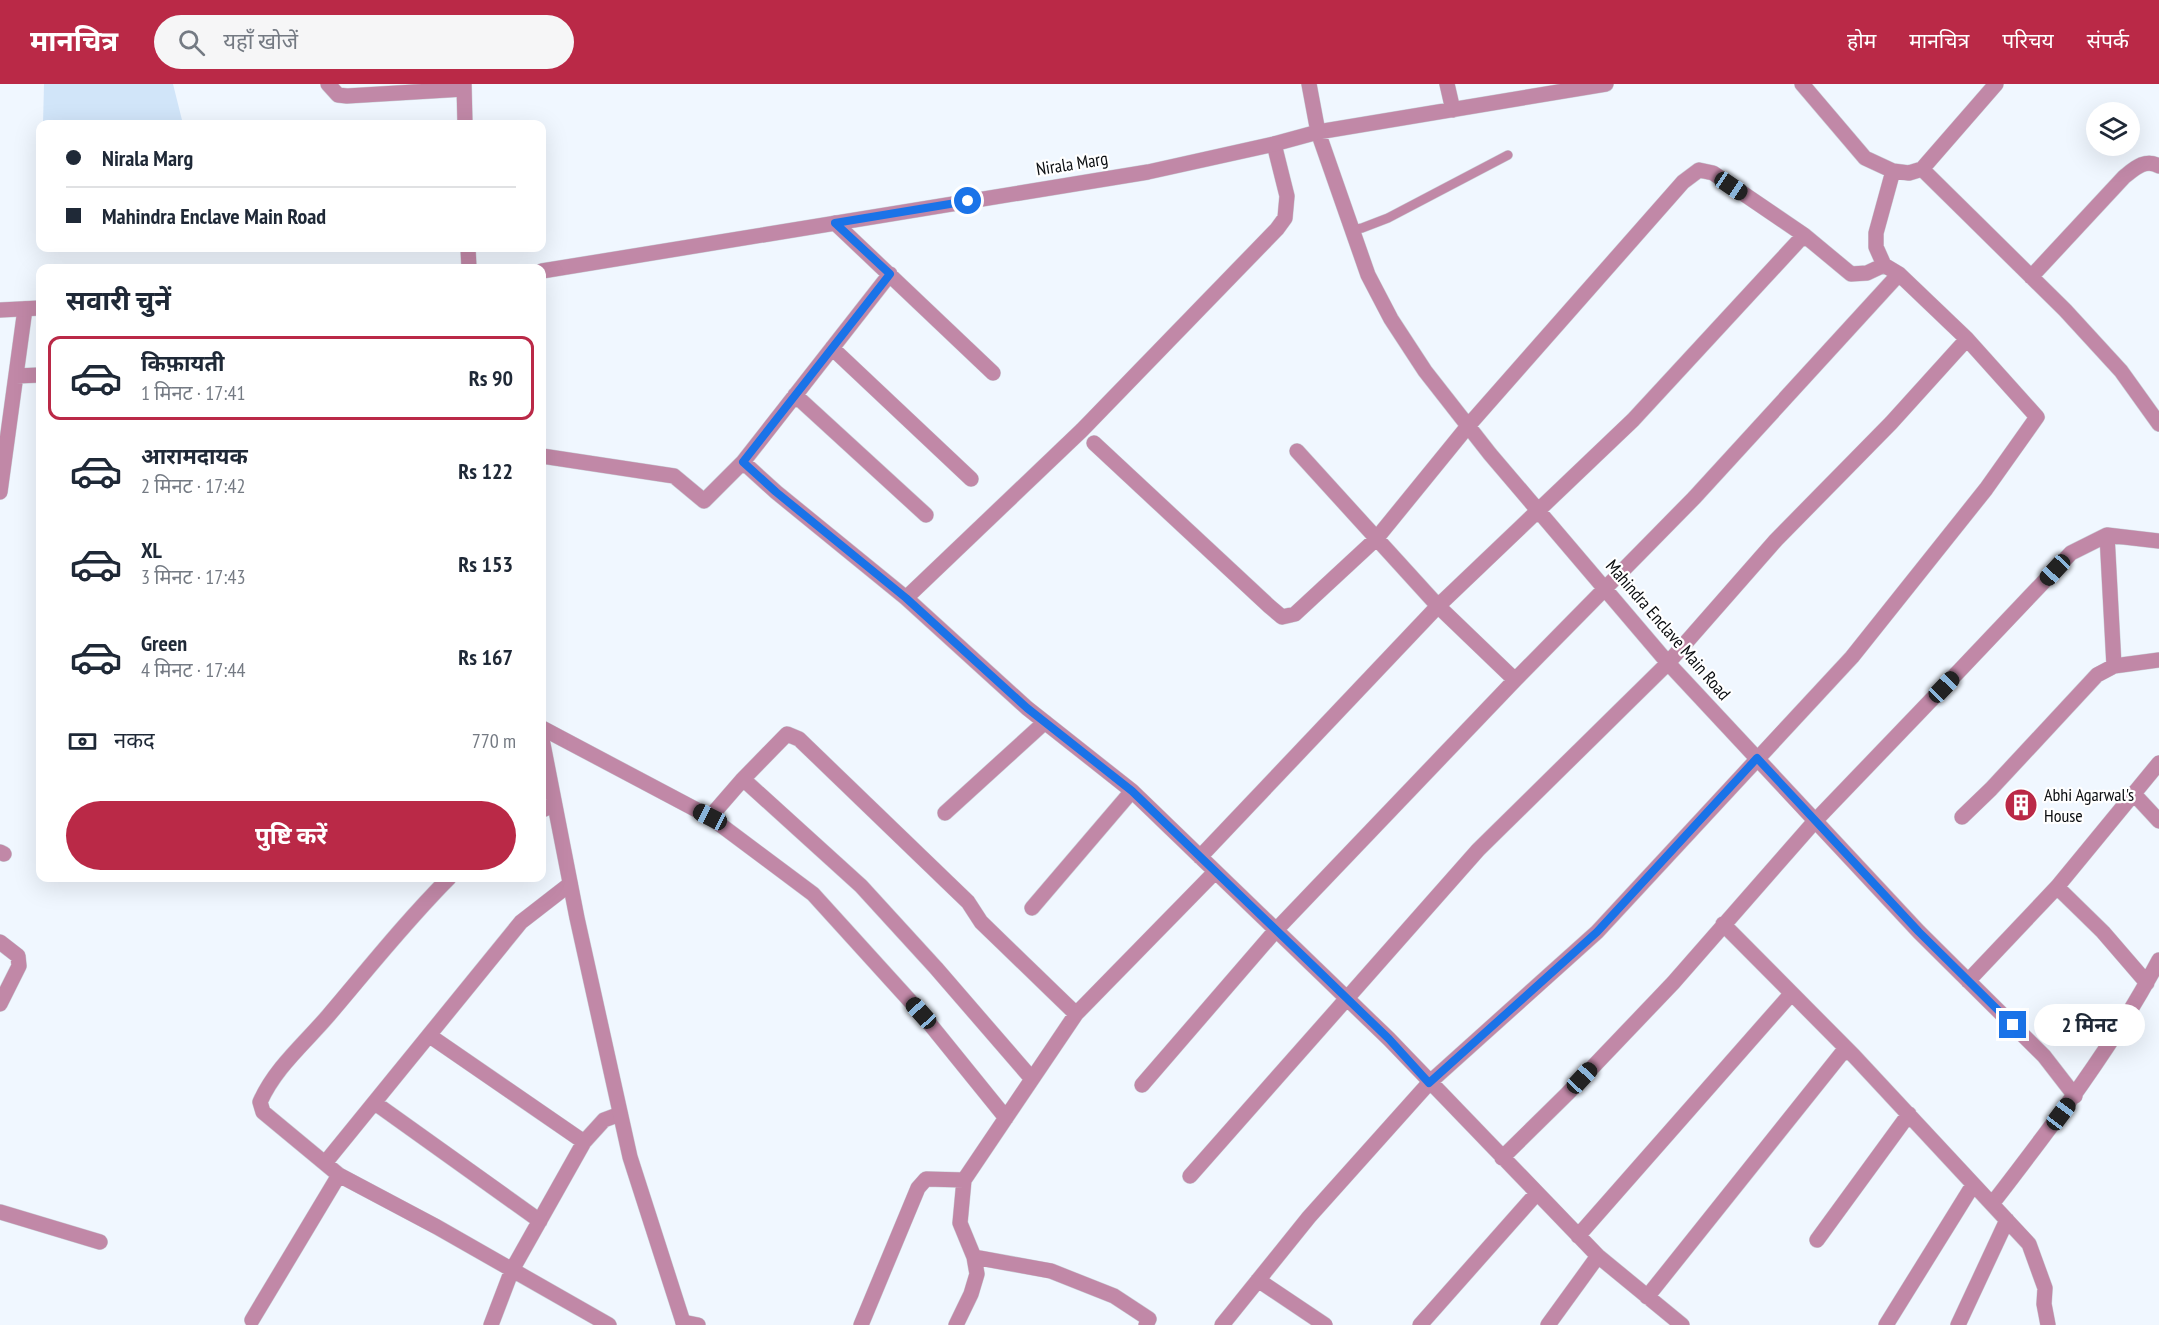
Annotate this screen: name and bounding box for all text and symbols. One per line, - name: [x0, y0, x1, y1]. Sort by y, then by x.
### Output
- search box: [154, 15, 574, 69]
- text: मानचित्र: [30, 22, 118, 59]
- icon: search: [175, 26, 208, 59]
- text: यहाँ खोजें: [223, 27, 298, 55]
- text: होम: [1847, 27, 1876, 54]
- text: मानचित्र: [1909, 27, 1969, 54]
- text: परिचय: [2002, 27, 2054, 54]
- text: संपर्क: [2087, 27, 2129, 54]
- map controls: [2086, 102, 2140, 156]
- button: layers: [2086, 102, 2140, 156]
- text: Nirala Marg: [102, 144, 193, 172]
- street label: Nirala Marg: [1034, 146, 1109, 181]
- car: [1711, 168, 1751, 204]
- route start: [954, 187, 981, 214]
- text: Mahindra Enclave Main Road: [102, 202, 326, 230]
- text: सवारी चुनें: [66, 283, 171, 317]
- text: किफ़ायती: [141, 349, 225, 377]
- icon: car: [69, 351, 123, 405]
- text: Rs 90: [469, 364, 513, 392]
- text: 1 मिनट · 17:41: [141, 380, 245, 406]
- text: आरामदायक: [141, 442, 248, 470]
- icon: car: [69, 444, 123, 498]
- text: Rs 122: [458, 457, 513, 485]
- text: 2 मिनट · 17:42: [141, 473, 245, 499]
- text: XL: [141, 536, 162, 564]
- icon: car: [69, 537, 123, 591]
- text: Rs 153: [458, 550, 513, 578]
- car: [2036, 551, 2074, 589]
- street label: Mahindra Enclave Main Road: [1601, 555, 1736, 705]
- text: 3 मिनट · 17:43: [141, 564, 245, 590]
- text: Green: [141, 629, 187, 657]
- icon: car: [69, 630, 123, 684]
- text: Rs 167: [458, 643, 513, 671]
- text: 4 मिनट · 17:44: [141, 657, 245, 683]
- car: [1925, 668, 1963, 706]
- icon: cash: [66, 725, 99, 758]
- text: नकद: [114, 726, 155, 754]
- text: 770 m: [472, 728, 516, 754]
- place label: Abhi Agarwal's House: [2044, 783, 2134, 827]
- building icon: Abhi Agarwal's House: [2003, 787, 2039, 823]
- button: पुष्टि करें: [66, 801, 516, 870]
- car: [690, 801, 730, 833]
- car: [902, 994, 940, 1032]
- callout: 2 मिनट: [2034, 1004, 2145, 1046]
- route end: [1999, 1011, 2026, 1038]
- text: 2 मिनट: [2062, 1012, 2117, 1038]
- car: [1563, 1059, 1601, 1097]
- car: [2043, 1094, 2079, 1134]

